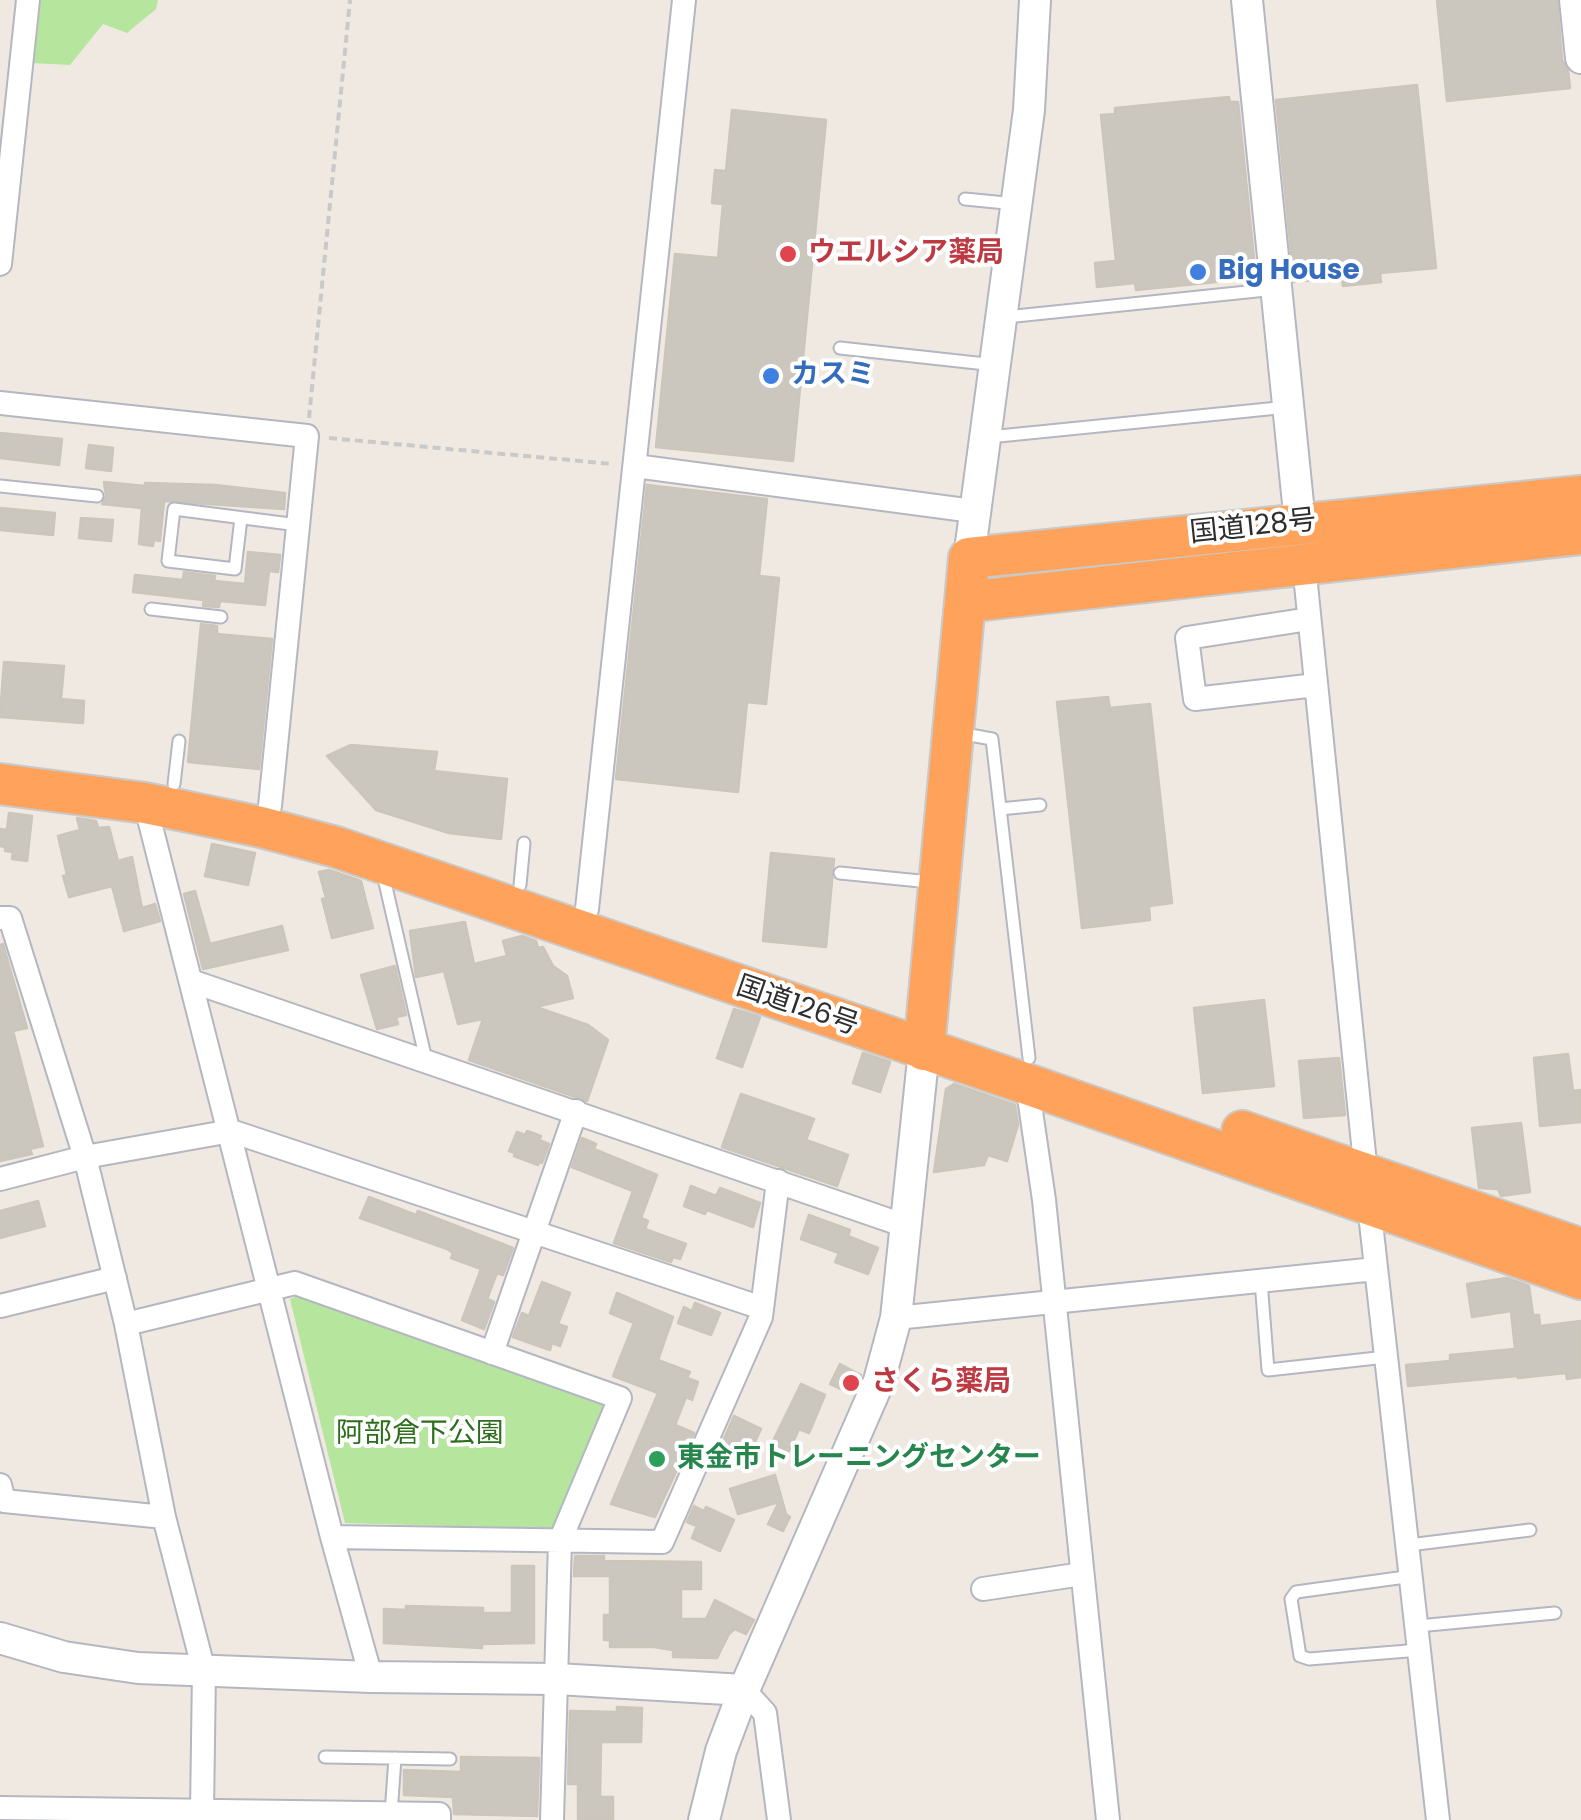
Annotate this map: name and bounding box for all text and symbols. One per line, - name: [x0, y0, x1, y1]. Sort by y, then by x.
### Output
- place label: ウエルシア薬局: [808, 237, 1004, 271]
- marker: ウエルシア薬局: [777, 243, 799, 265]
- place label: Big House: [1218, 255, 1360, 289]
- marker: Big House: [1187, 261, 1209, 283]
- place label: カスミ: [791, 359, 875, 393]
- marker: カスミ: [760, 365, 782, 387]
- street label: 国道128号: [1188, 505, 1318, 551]
- street label: 国道126号: [732, 970, 862, 1044]
- place label: さくら薬局: [871, 1366, 1011, 1400]
- marker: さくら薬局: [840, 1372, 862, 1394]
- park label: 阿部倉下公園: [336, 1418, 504, 1452]
- place label: 東金市トレーニングセンター: [677, 1442, 1041, 1476]
- marker: 東金市トレーニングセンター: [646, 1448, 668, 1470]

